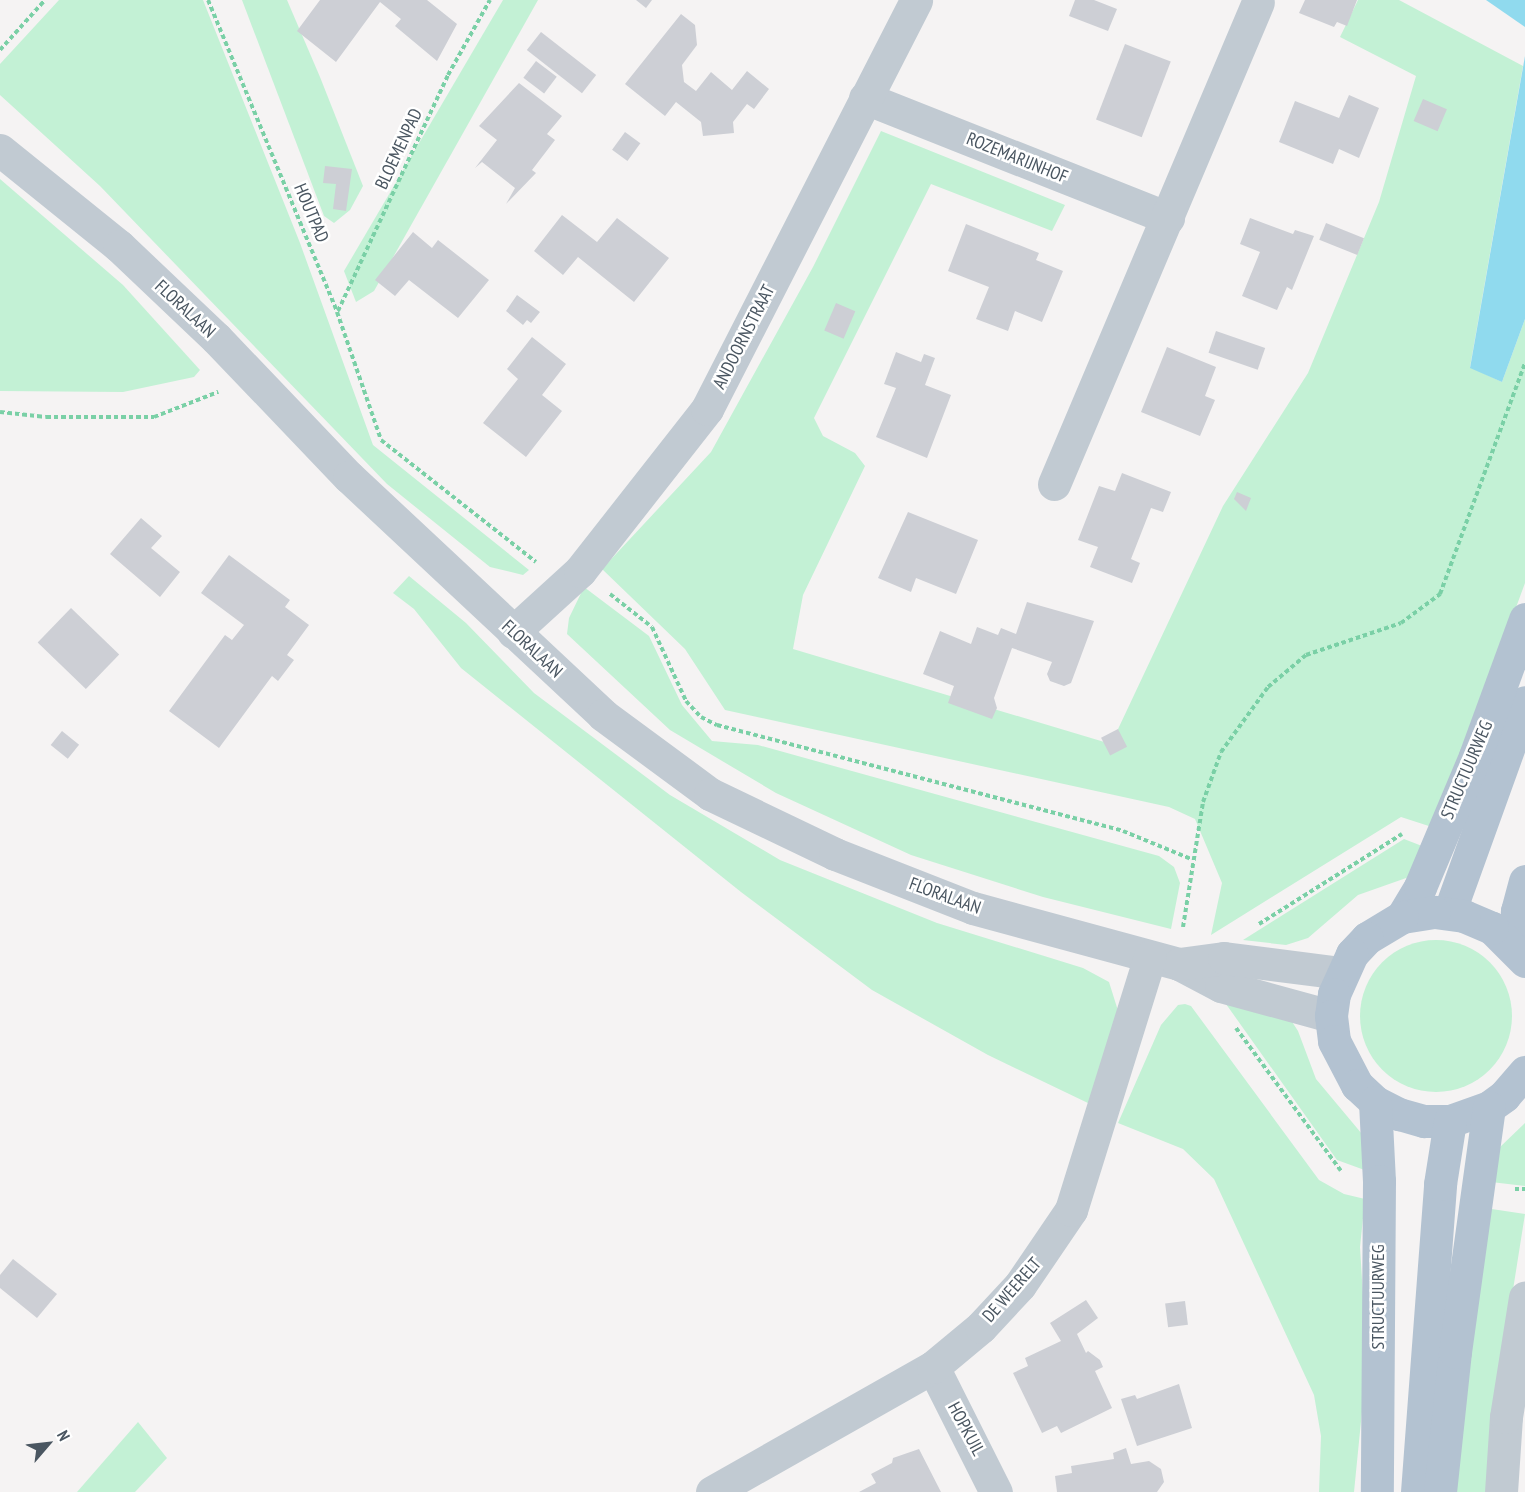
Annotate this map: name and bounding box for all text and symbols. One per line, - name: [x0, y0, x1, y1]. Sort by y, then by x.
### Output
- street label: BLOEMENPAD: [371, 105, 427, 193]
- street label: ROZEMARIJNHOF: [963, 128, 1071, 188]
- street label: HOUTPAD: [289, 180, 333, 246]
- street label: FLORALAAN: [150, 276, 220, 342]
- street label: ANDOORNSTRAAT: [709, 281, 779, 393]
- street label: FLORALAAN: [497, 616, 567, 682]
- street label: STRUCTUURWEG: [1437, 717, 1497, 823]
- street label: FLORALAAN: [906, 873, 984, 919]
- street label: STRUCTUURWEG: [1367, 1244, 1389, 1350]
- street label: DE WEERELT: [978, 1253, 1046, 1327]
- street label: HOPKUIL: [943, 1399, 989, 1459]
- north arrow: [18, 1414, 78, 1474]
- text: N: [53, 1427, 75, 1444]

